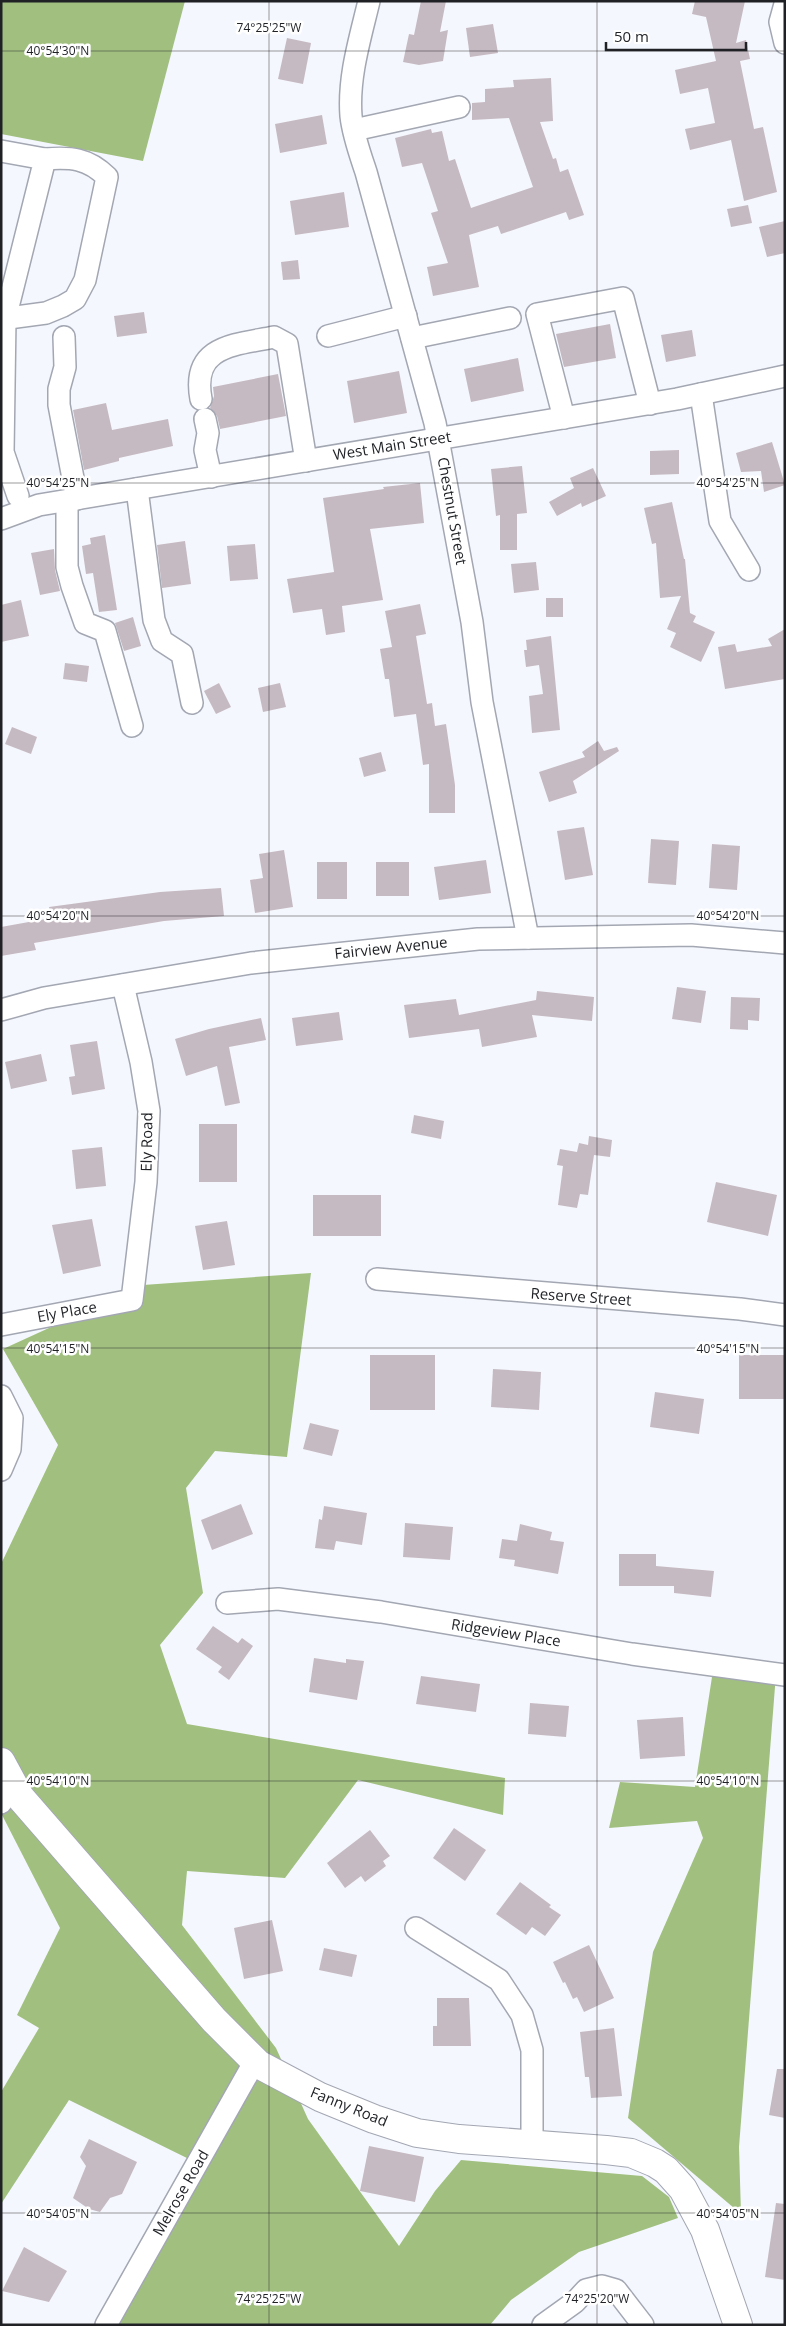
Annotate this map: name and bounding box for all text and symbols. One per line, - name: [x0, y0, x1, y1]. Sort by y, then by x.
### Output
- text: 74°25'25"W: [237, 19, 301, 36]
- scale bar: [606, 20, 746, 52]
- text: 50 m: [614, 26, 649, 46]
- text: 40°54'30"N: [27, 42, 89, 59]
- street label: West Main Street: [331, 426, 452, 464]
- street label: Chestnut Street: [434, 455, 472, 566]
- text: 40°54'25"N: [27, 474, 89, 491]
- text: 40°54'25"N: [697, 474, 759, 491]
- text: 40°54'20"N: [27, 907, 89, 924]
- text: 40°54'20"N: [697, 907, 759, 924]
- street label: Fairview Avenue: [333, 931, 448, 963]
- street label: Ely Road: [135, 1112, 157, 1172]
- street label: Reserve Street: [530, 1283, 632, 1310]
- street label: Ely Place: [35, 1296, 98, 1326]
- text: 40°54'15"N: [27, 1340, 89, 1357]
- text: 40°54'15"N: [697, 1340, 759, 1357]
- street label: Ridgeview Place: [450, 1613, 562, 1651]
- text: 40°54'10"N: [27, 1772, 89, 1789]
- text: 40°54'10"N: [697, 1772, 759, 1789]
- street label: Fanny Road: [308, 2082, 391, 2131]
- street label: Melrose Road: [147, 2146, 213, 2239]
- text: 40°54'05"N: [27, 2205, 89, 2222]
- text: 40°54'05"N: [697, 2205, 759, 2222]
- text: 74°25'25"W: [237, 2290, 301, 2307]
- text: 74°25'20"W: [565, 2290, 629, 2307]

